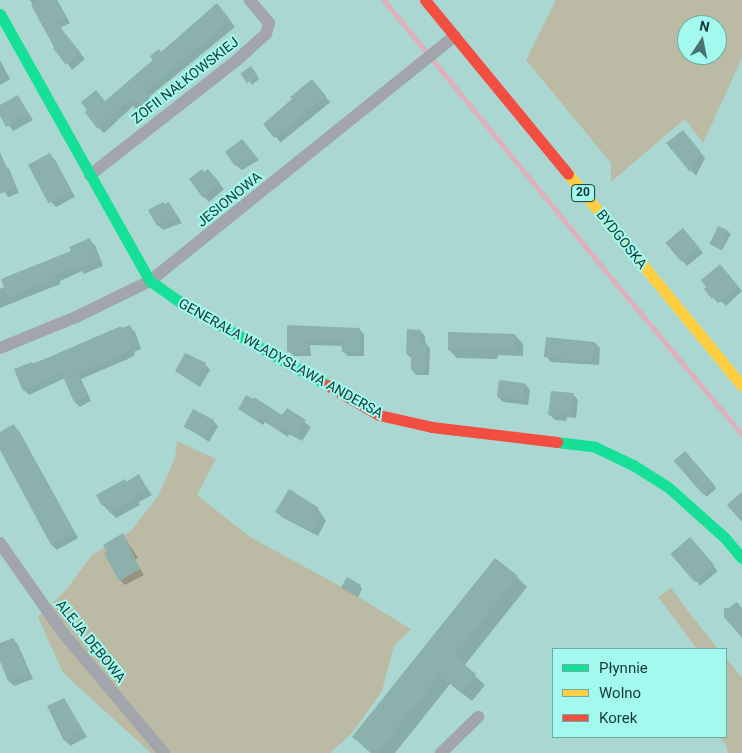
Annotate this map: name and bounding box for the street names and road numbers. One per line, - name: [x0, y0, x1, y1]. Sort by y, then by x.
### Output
- street label: ZOFII NAŁKOWSKIEJ: [128, 33, 242, 127]
- street label: JESIONOWA: [193, 168, 265, 230]
- road number: 20: [570, 184, 596, 202]
- street label: BYDGOSKA: [593, 206, 651, 272]
- street label: GENERAŁA WŁADYSŁAWA ANDERSA: [176, 295, 386, 421]
- street label: ALEJA DĘBOWA: [53, 596, 129, 686]

